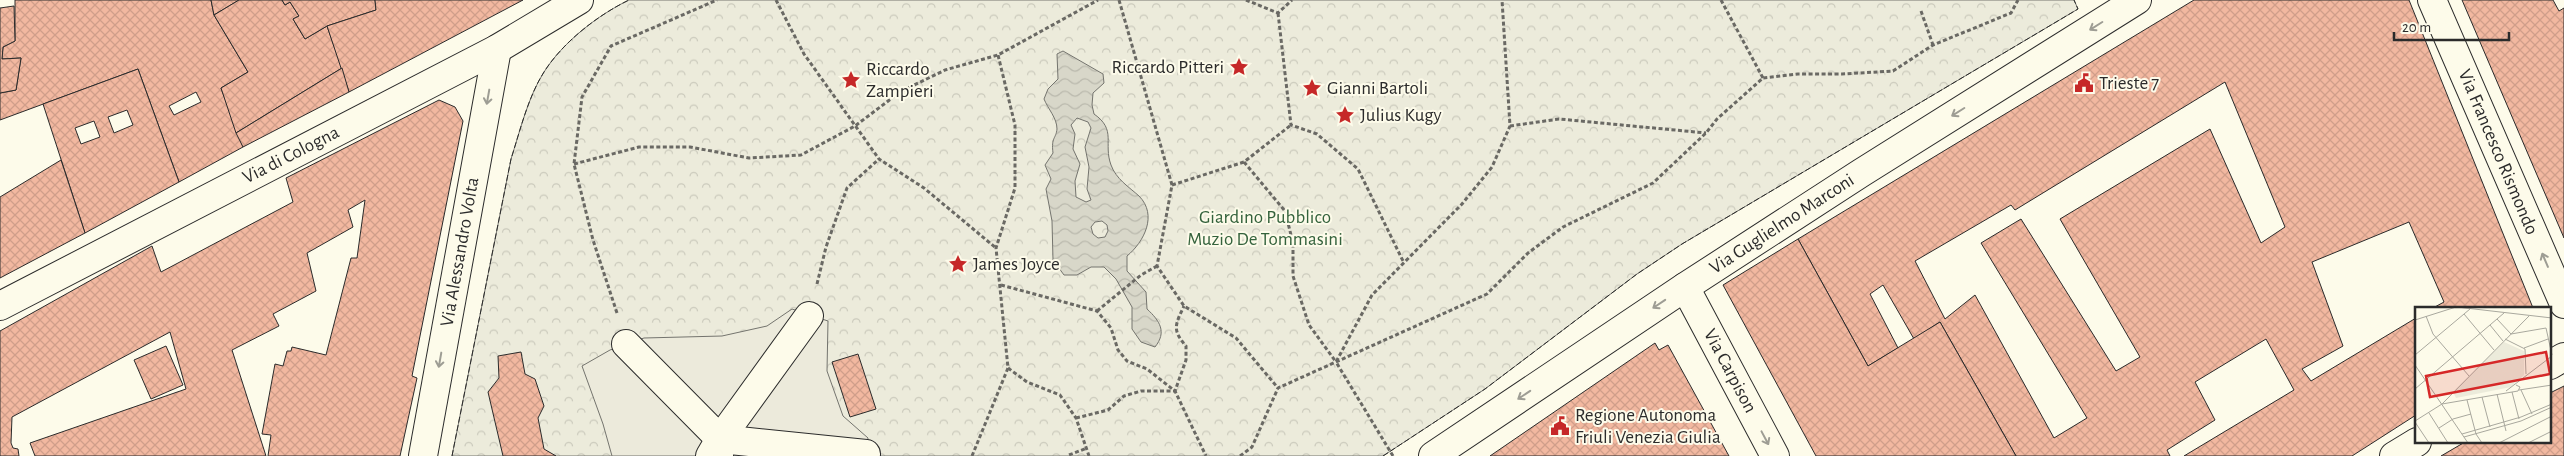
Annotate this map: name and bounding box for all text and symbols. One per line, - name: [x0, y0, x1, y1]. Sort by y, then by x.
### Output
- scale bar: [2394, 10, 2509, 42]
- text: 20 m: [2402, 20, 2431, 35]
- one-way arrow: [2089, 21, 2103, 31]
- place icon: Riccardo Pitteri: [1228, 56, 1250, 78]
- place label: Riccardo Pitteri: [1112, 58, 1224, 77]
- place label: Riccardo Zampieri: [866, 60, 934, 101]
- street label: Via Francesco Rismondo: [2455, 67, 2541, 237]
- place icon: Riccardo Zampieri: [840, 69, 862, 91]
- public building icon: Trieste 7: [2073, 72, 2095, 94]
- place label: Trieste 7: [2099, 74, 2159, 93]
- place icon: Gianni Bartoli: [1301, 77, 1323, 99]
- place label: Gianni Bartoli: [1327, 79, 1428, 98]
- one-way arrow: [483, 89, 493, 105]
- place icon: Julius Kugy: [1334, 104, 1356, 126]
- place label: Julius Kugy: [1360, 106, 1442, 125]
- one-way arrow: [1951, 107, 1965, 117]
- street label: Via di Cologna: [240, 122, 343, 187]
- street label: Via Guglielmo Marconi: [1706, 170, 1858, 278]
- street label: Via Alessandro Volta: [438, 176, 483, 328]
- park label: Giardino Pubblico Muzio De Tommasini: [1187, 208, 1343, 249]
- place icon: James Joyce: [947, 253, 969, 275]
- one-way arrow: [2539, 253, 2549, 268]
- place label: James Joyce: [973, 255, 1060, 274]
- one-way arrow: [1652, 299, 1666, 309]
- inset map: [2415, 307, 2552, 444]
- street label: Via Carpison: [1700, 326, 1760, 416]
- one-way arrow: [435, 352, 445, 368]
- one-way arrow: [1518, 390, 1532, 400]
- place label: Regione Autonoma Friuli Venezia Giulia: [1575, 406, 1721, 447]
- public building icon: Regione Autonoma Friuli Venezia Giulia: [1549, 415, 1571, 437]
- one-way arrow: [1761, 430, 1770, 445]

